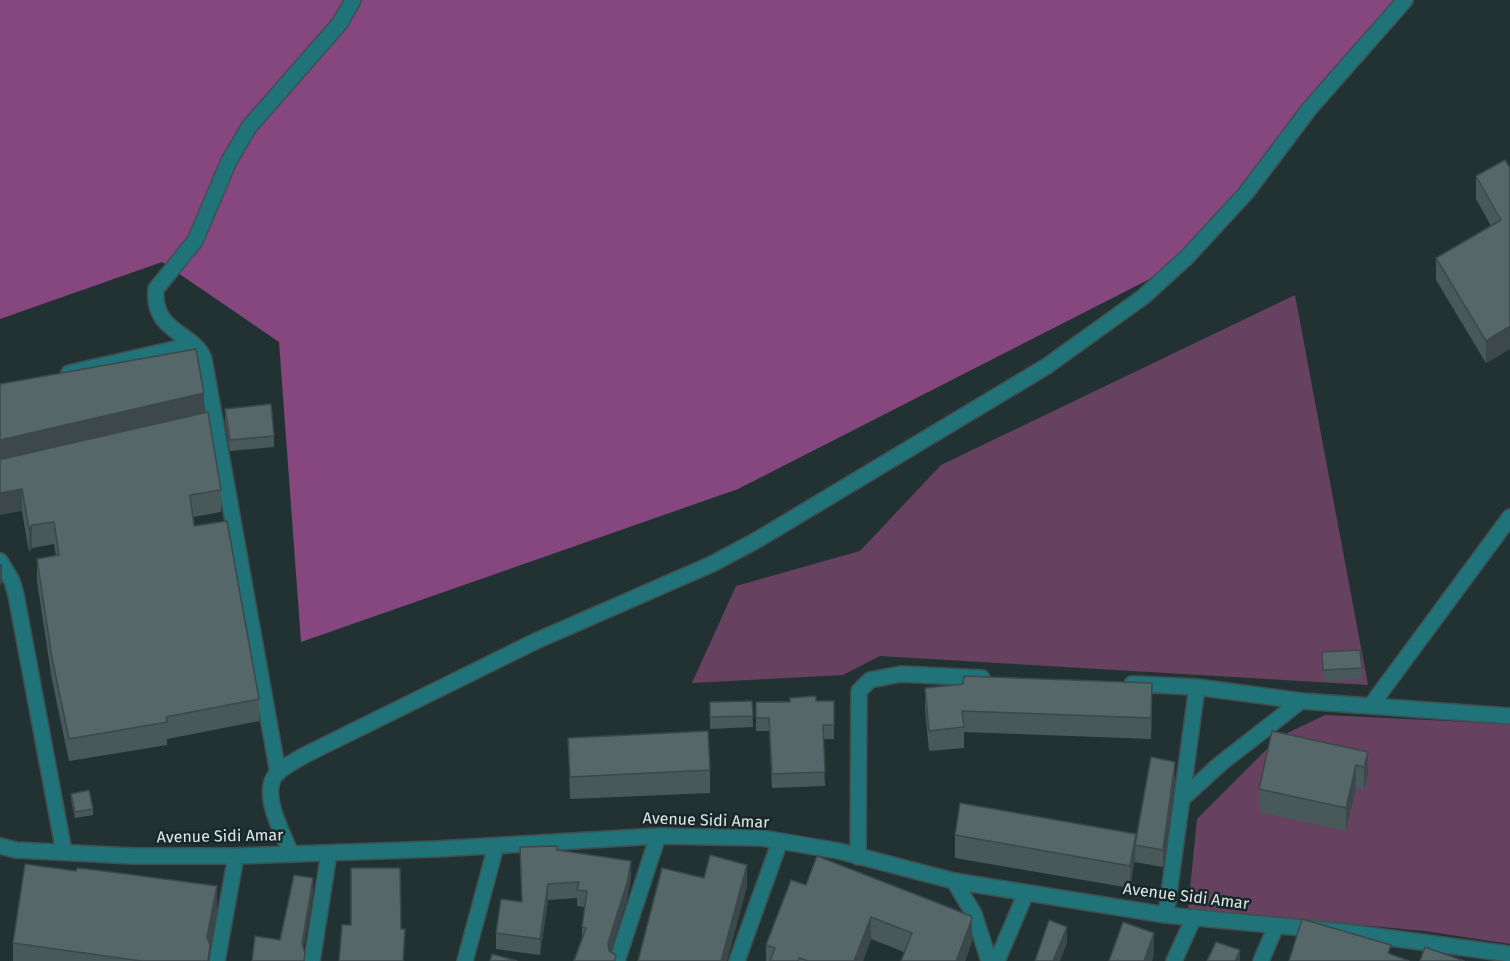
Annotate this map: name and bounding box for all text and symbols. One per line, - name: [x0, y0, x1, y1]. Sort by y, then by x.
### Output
- street label: Avenue Sidi Amar: [642, 809, 770, 833]
- street label: Avenue Sidi Amar: [157, 826, 283, 848]
- street label: Avenue Sidi Amar: [1122, 880, 1250, 914]

